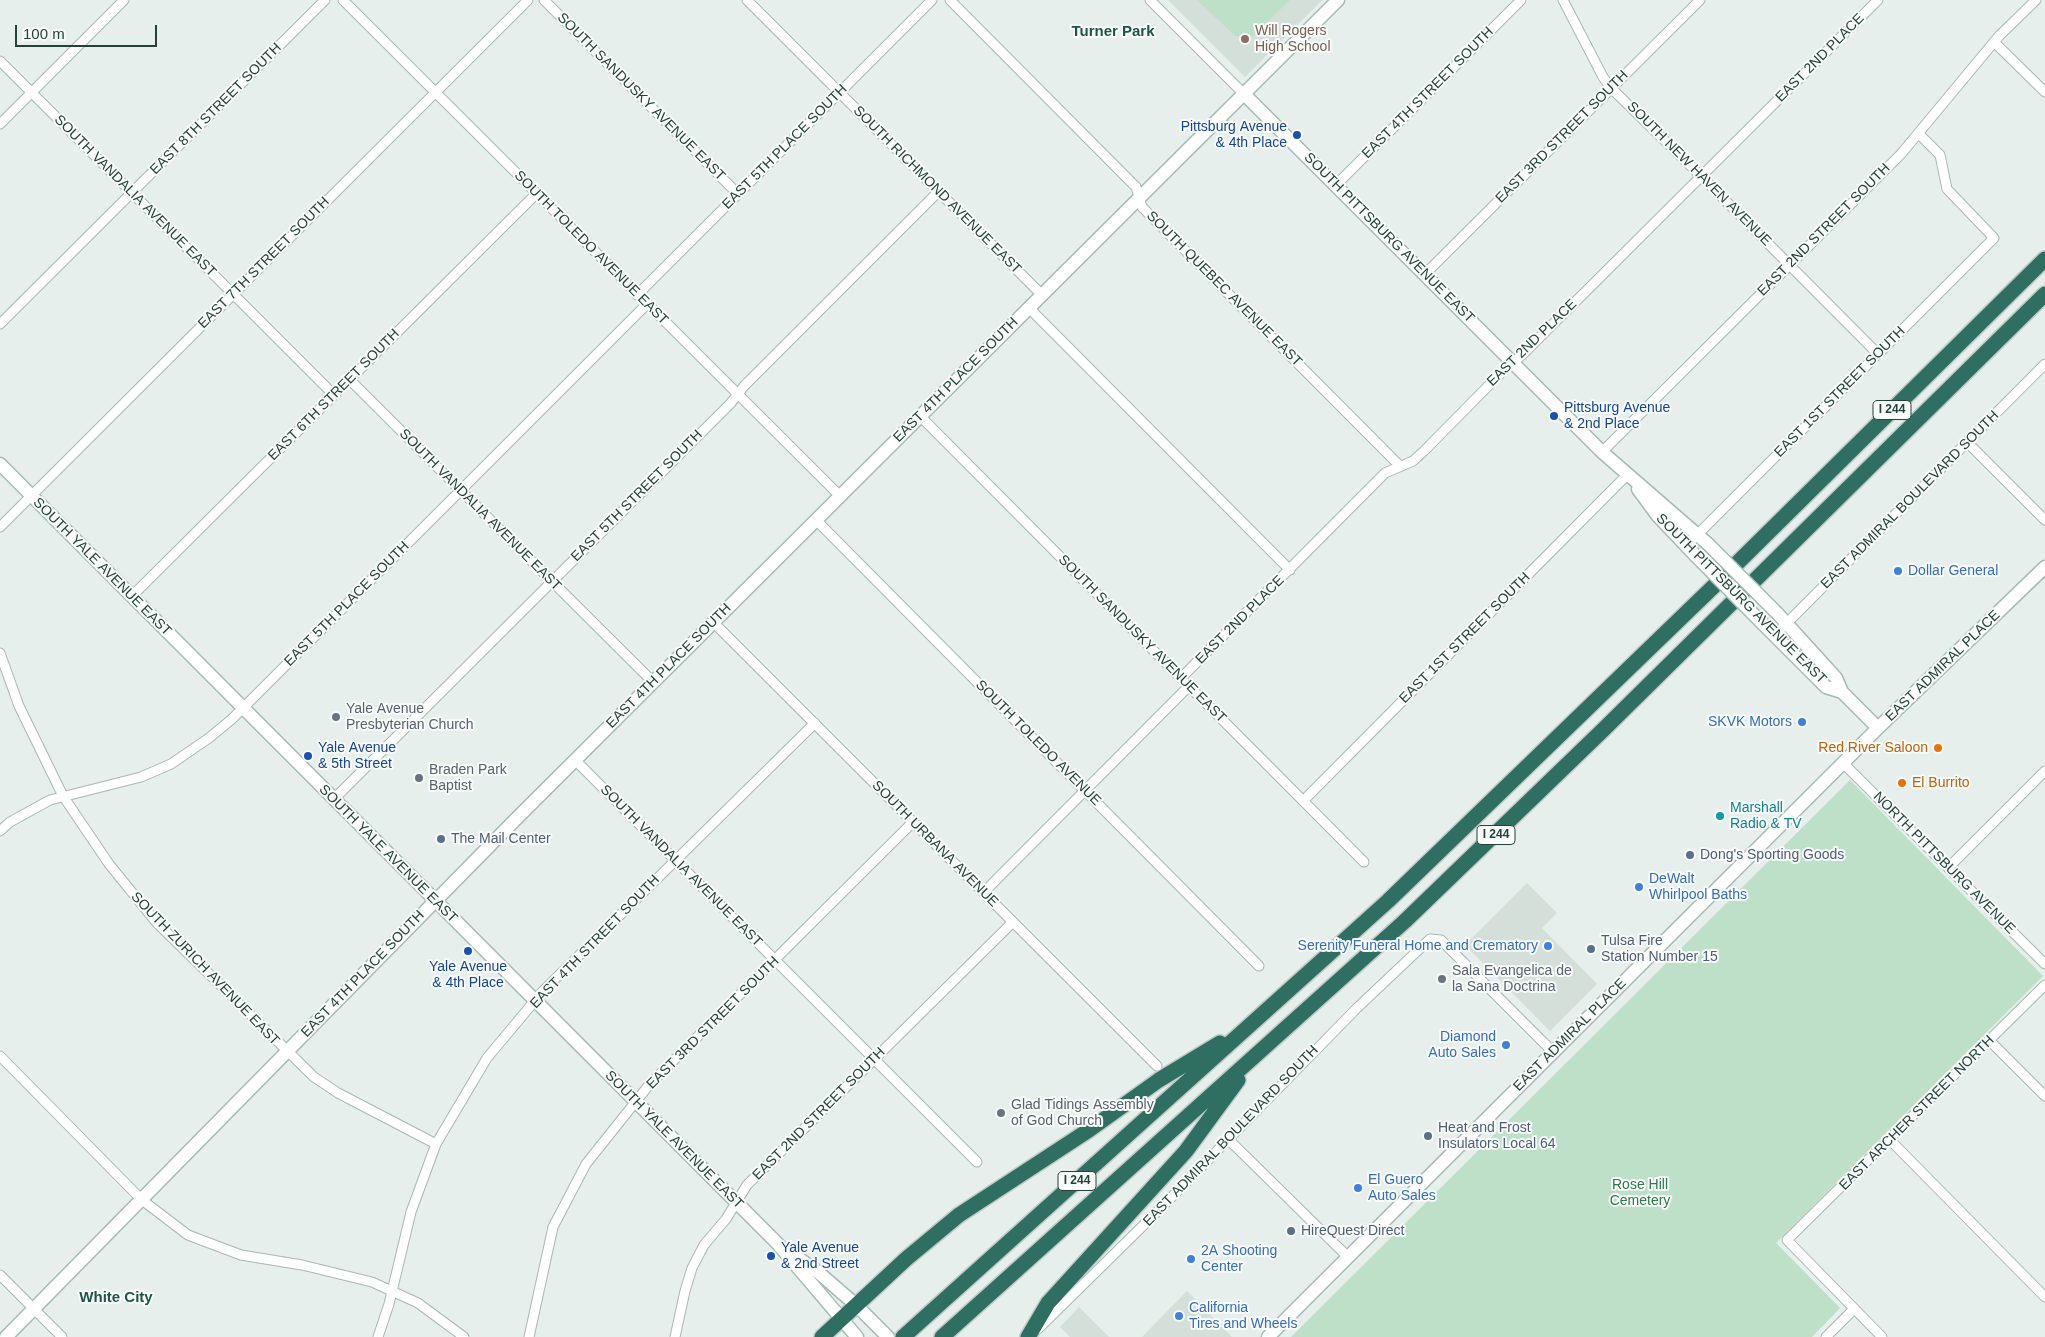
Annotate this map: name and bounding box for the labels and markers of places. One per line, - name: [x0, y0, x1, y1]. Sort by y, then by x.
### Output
- place label: Will Rogers High School: [1255, 23, 1330, 56]
- marker: Will Rogers High School: [1239, 33, 1251, 45]
- place label: Pittsburg Avenue & 4th Place: [1181, 119, 1287, 152]
- marker: Pittsburg Avenue & 4th Place: [1291, 129, 1303, 141]
- place label: Pittsburg Avenue & 2nd Place: [1564, 400, 1670, 432]
- marker: Pittsburg Avenue & 2nd Place: [1548, 410, 1560, 422]
- place label: Dollar General: [1908, 563, 1998, 579]
- marker: Dollar General: [1892, 565, 1904, 577]
- place label: Yale Avenue Presbyterian Church: [346, 701, 474, 734]
- marker: Yale Avenue Presbyterian Church: [330, 711, 342, 723]
- place label: SKVK Motors: [1708, 714, 1792, 730]
- marker: SKVK Motors: [1796, 716, 1808, 728]
- place label: Yale Avenue & 5th Street: [318, 740, 396, 772]
- place label: Red River Saloon: [1818, 740, 1928, 756]
- marker: Red River Saloon: [1932, 742, 1944, 754]
- marker: Yale Avenue & 5th Street: [302, 750, 314, 762]
- place label: Braden Park Baptist: [429, 762, 507, 794]
- marker: Braden Park Baptist: [413, 772, 425, 784]
- place label: El Burrito: [1912, 775, 1970, 791]
- marker: El Burrito: [1896, 777, 1908, 789]
- place label: Marshall Radio & TV: [1730, 800, 1802, 832]
- marker: Marshall Radio & TV: [1714, 810, 1726, 822]
- place label: The Mail Center: [451, 831, 551, 847]
- marker: The Mail Center: [435, 833, 447, 845]
- place label: Dong's Sporting Goods: [1700, 847, 1844, 863]
- marker: Dong's Sporting Goods: [1684, 849, 1696, 861]
- place label: DeWalt Whirlpool Baths: [1649, 871, 1747, 904]
- marker: DeWalt Whirlpool Baths: [1633, 881, 1645, 893]
- place label: Tulsa Fire Station Number 15: [1601, 933, 1718, 966]
- place label: Serenity Funeral Home and Crematory: [1298, 938, 1538, 954]
- marker: Serenity Funeral Home and Crematory: [1542, 940, 1554, 952]
- marker: Tulsa Fire Station Number 15: [1585, 943, 1597, 955]
- marker: Yale Avenue & 4th Place: [462, 945, 474, 957]
- place label: Yale Avenue & 4th Place: [429, 959, 507, 992]
- place label: Sala Evangelica de la Sana Doctrina: [1452, 963, 1572, 996]
- marker: Sala Evangelica de la Sana Doctrina: [1436, 973, 1448, 985]
- place label: Diamond Auto Sales: [1428, 1029, 1496, 1062]
- marker: Diamond Auto Sales: [1500, 1039, 1512, 1051]
- place label: Glad Tidings Assembly of God Church: [1011, 1097, 1154, 1130]
- marker: Glad Tidings Assembly of God Church: [995, 1107, 1007, 1119]
- place label: Heat and Frost Insulators Local 64: [1438, 1120, 1556, 1152]
- marker: Heat and Frost Insulators Local 64: [1422, 1130, 1434, 1142]
- place label: El Guero Auto Sales: [1368, 1172, 1436, 1204]
- marker: El Guero Auto Sales: [1352, 1182, 1364, 1194]
- place label: HireQuest Direct: [1301, 1223, 1404, 1239]
- marker: HireQuest Direct: [1285, 1225, 1297, 1237]
- place label: Yale Avenue & 2nd Street: [781, 1240, 859, 1272]
- place label: 2A Shooting Center: [1201, 1243, 1277, 1276]
- marker: Yale Avenue & 2nd Street: [765, 1250, 777, 1262]
- marker: 2A Shooting Center: [1185, 1253, 1197, 1265]
- place label: California Tires and Wheels: [1189, 1300, 1297, 1332]
- marker: California Tires and Wheels: [1173, 1310, 1185, 1322]

